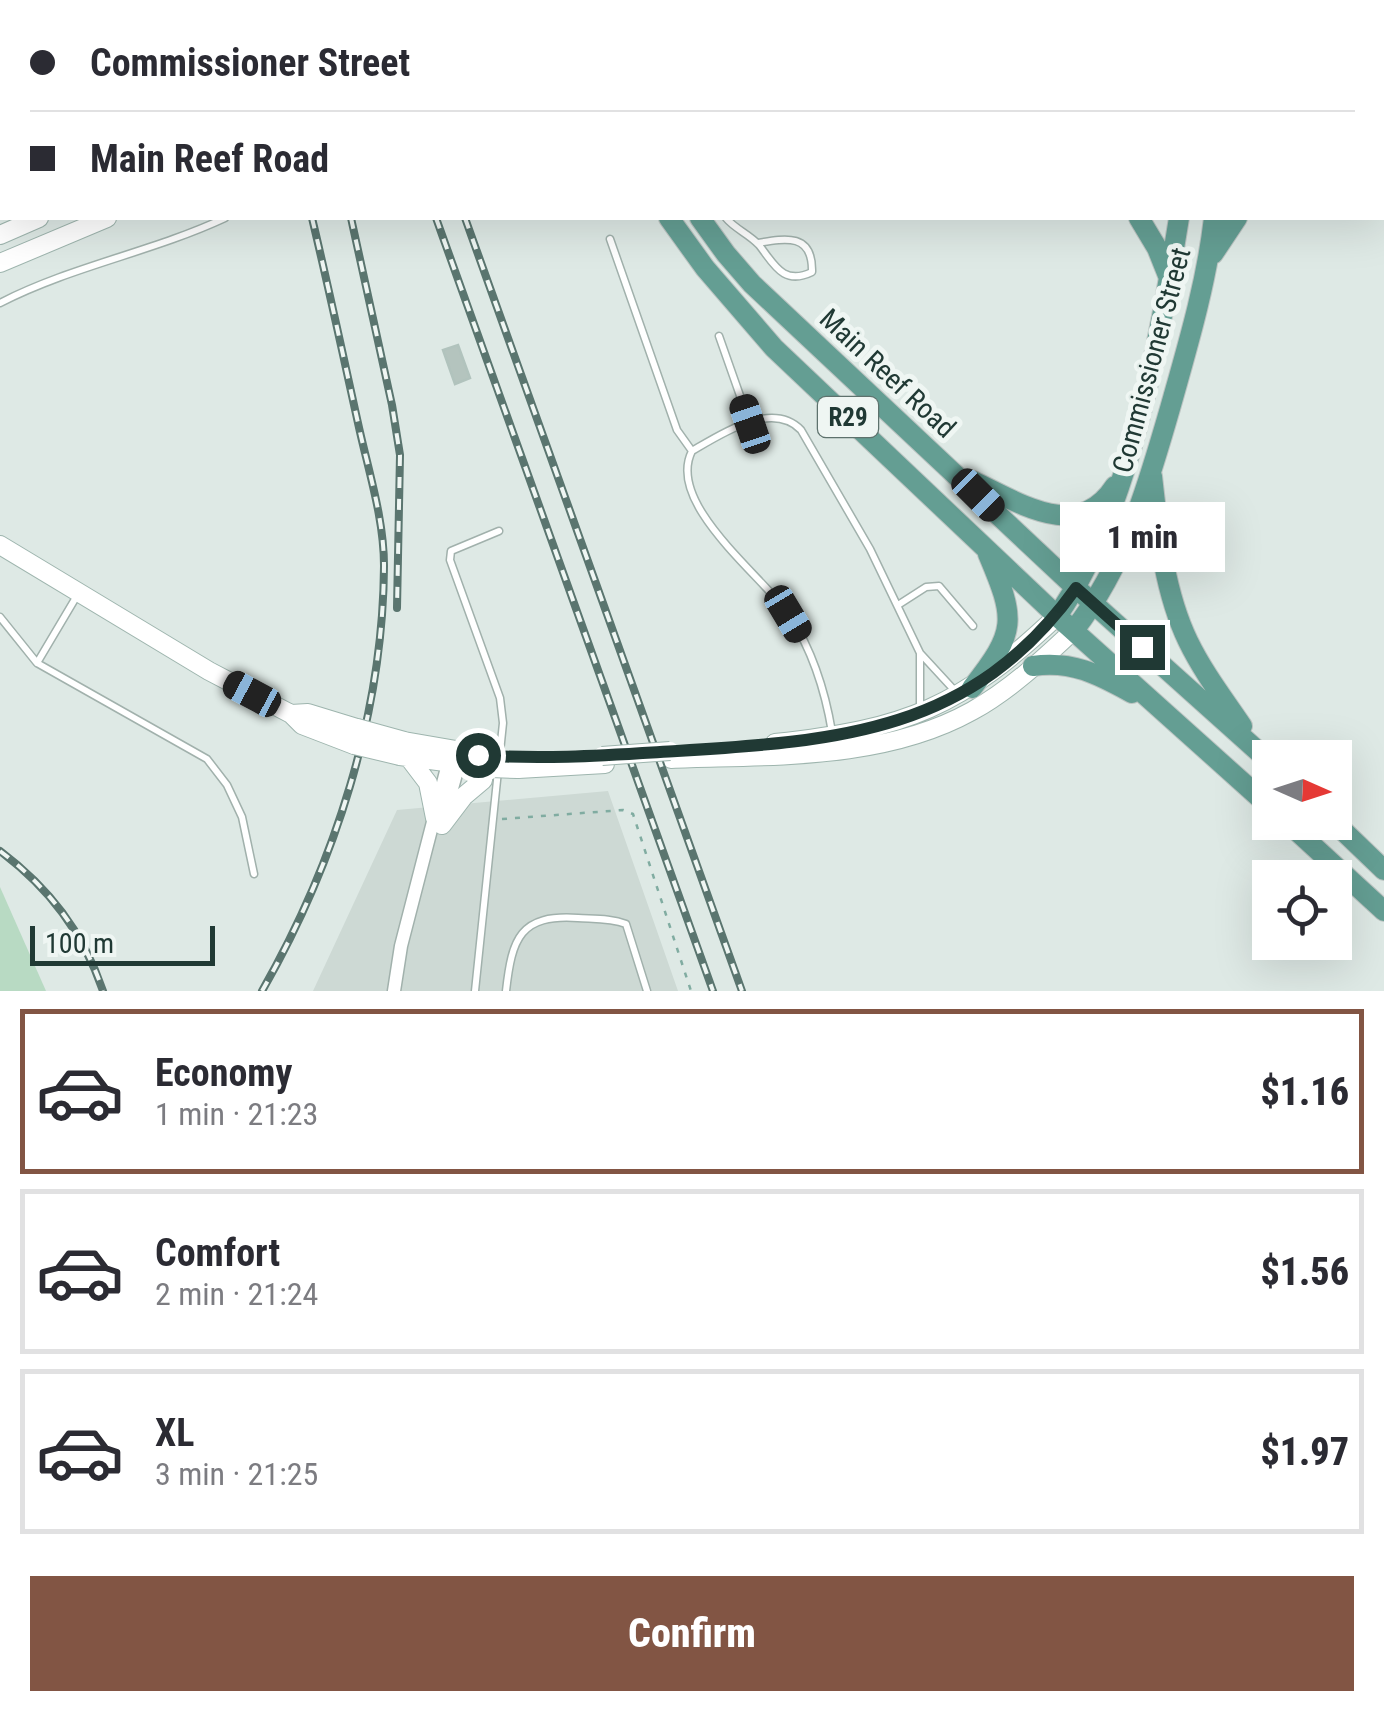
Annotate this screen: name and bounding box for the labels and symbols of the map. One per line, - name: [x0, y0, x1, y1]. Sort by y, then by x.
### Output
- street label: Commissioner Street: [1106, 244, 1197, 476]
- street label: Main Reef Road: [813, 302, 962, 445]
- car: [726, 391, 774, 457]
- road number: R29: [818, 397, 878, 437]
- car: [946, 463, 1010, 527]
- callout: 1 min: [1060, 502, 1224, 572]
- car: [760, 581, 816, 647]
- route end: [1120, 625, 1165, 670]
- car: [218, 667, 286, 721]
- route start: [456, 733, 501, 778]
- north arrow: [1252, 740, 1352, 840]
- scale bar: [30, 921, 215, 966]

